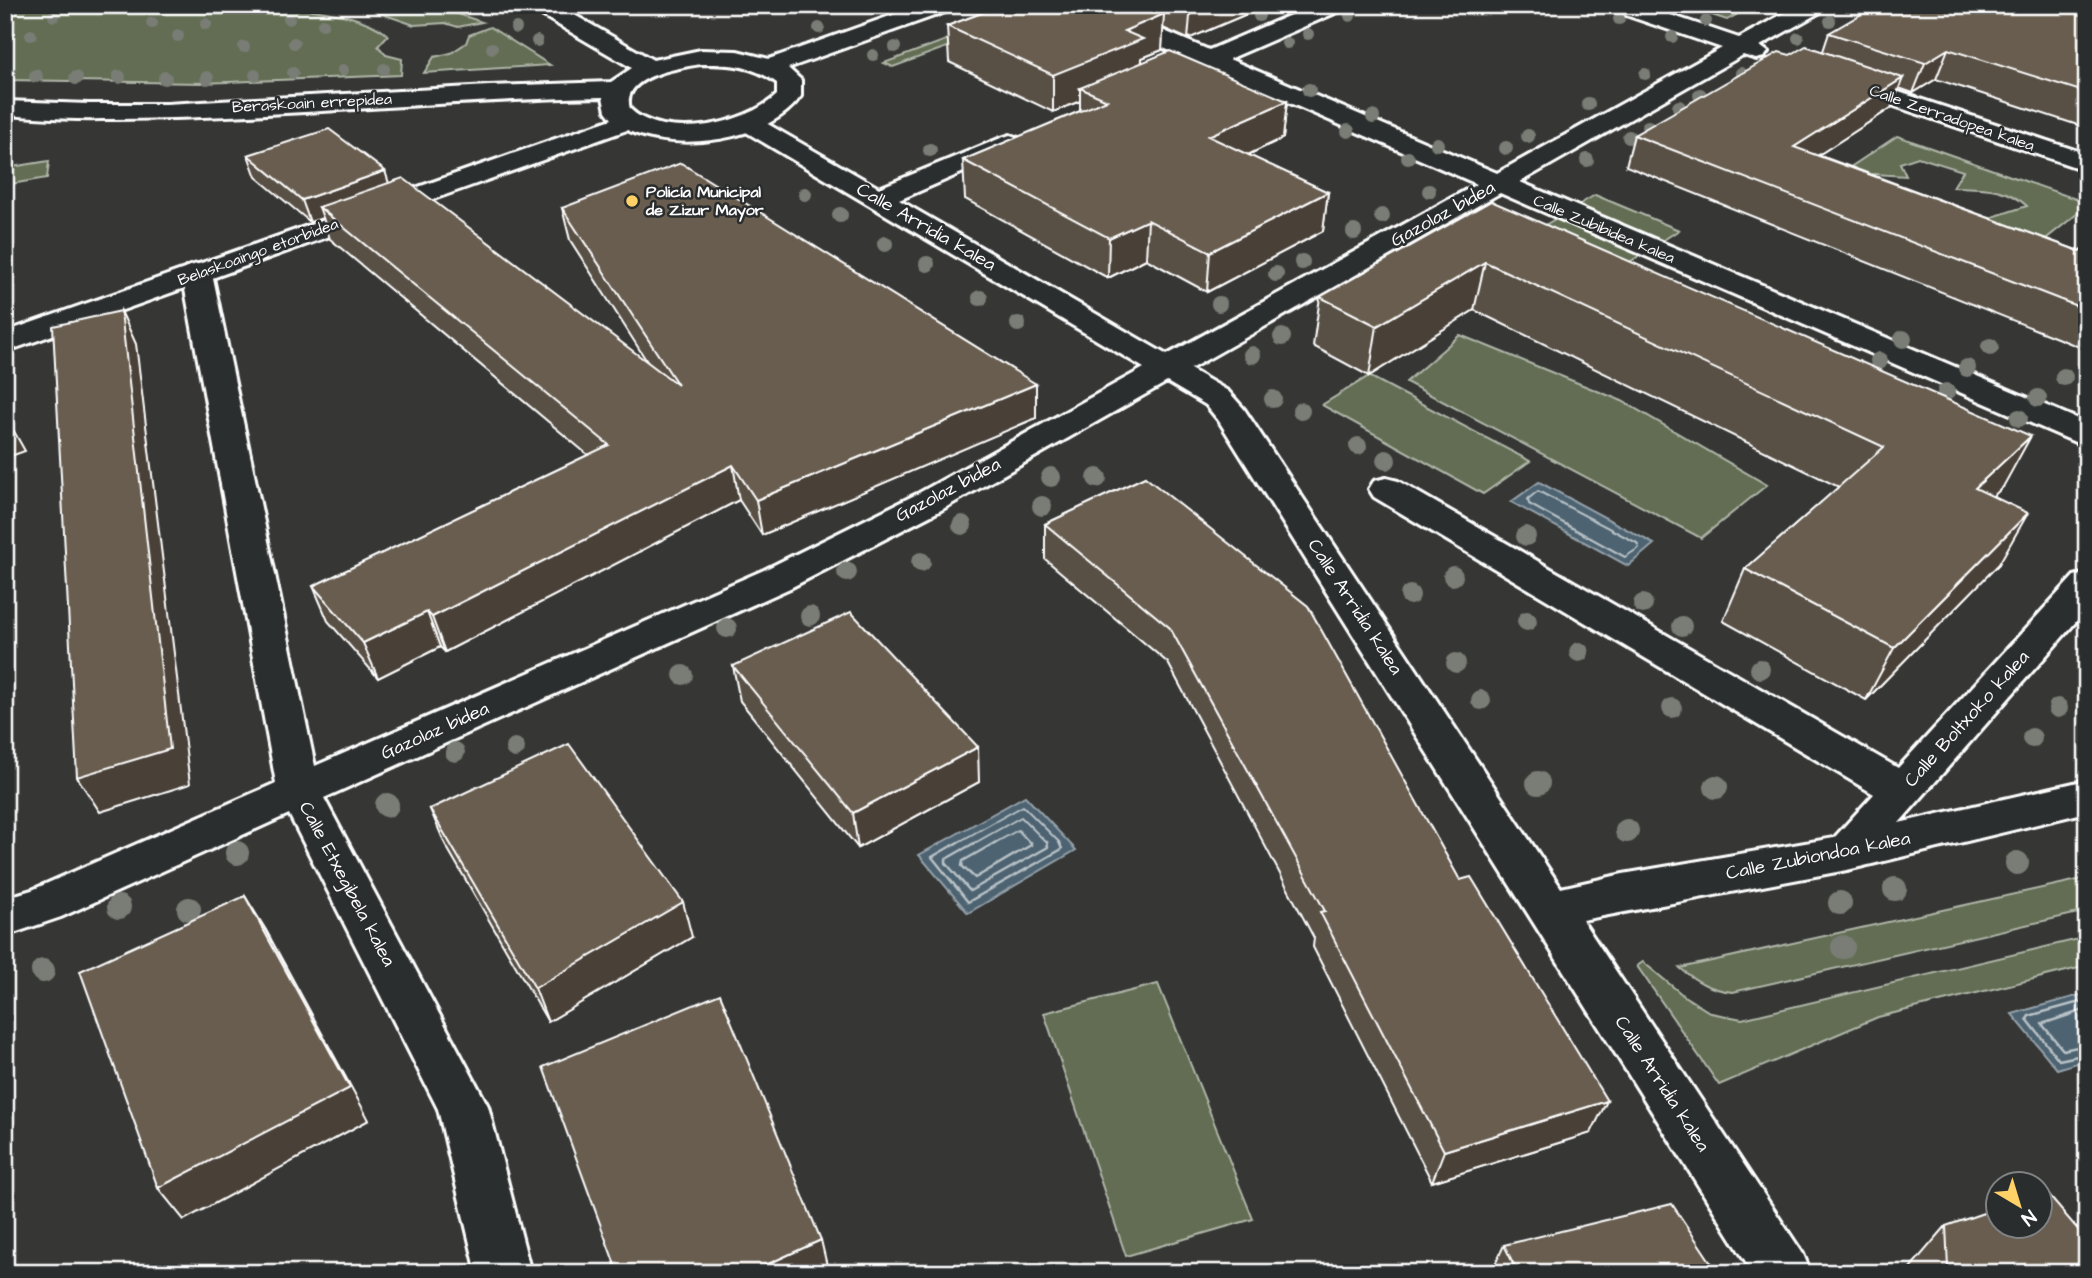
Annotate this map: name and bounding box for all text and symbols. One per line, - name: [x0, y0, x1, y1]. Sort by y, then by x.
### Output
- street label: Calle Zerradopea kalea: [1867, 79, 2037, 157]
- street label: Beraskoain errepidea: [231, 88, 393, 118]
- street label: Gazolaz bidea: [1386, 174, 1500, 254]
- street label: Calle Arridia kalea: [851, 176, 1001, 278]
- place label: Policía Municipal de Zizur Mayor: [645, 181, 764, 222]
- street label: Calle Zubibidea kalea: [1530, 189, 1678, 269]
- marker: Policía Municipal de Zizur Mayor: [624, 193, 640, 209]
- street label: Belaskoaingo etorbidea: [175, 213, 342, 292]
- street label: Gazolaz bidea: [891, 451, 1006, 529]
- street label: Calle Arridia kalea: [1301, 534, 1409, 681]
- street label: Calle Boltxoko kalea: [1898, 644, 2036, 793]
- street label: Gazolaz bidea: [377, 695, 494, 767]
- street label: Calle Etxegibela kalea: [291, 797, 402, 972]
- street label: Calle Zubiondoa kalea: [1724, 825, 1913, 887]
- street label: Calle Arridia kalea: [1608, 1011, 1716, 1158]
- north arrow: [1983, 1170, 2054, 1240]
- text: N: [2015, 1203, 2042, 1232]

